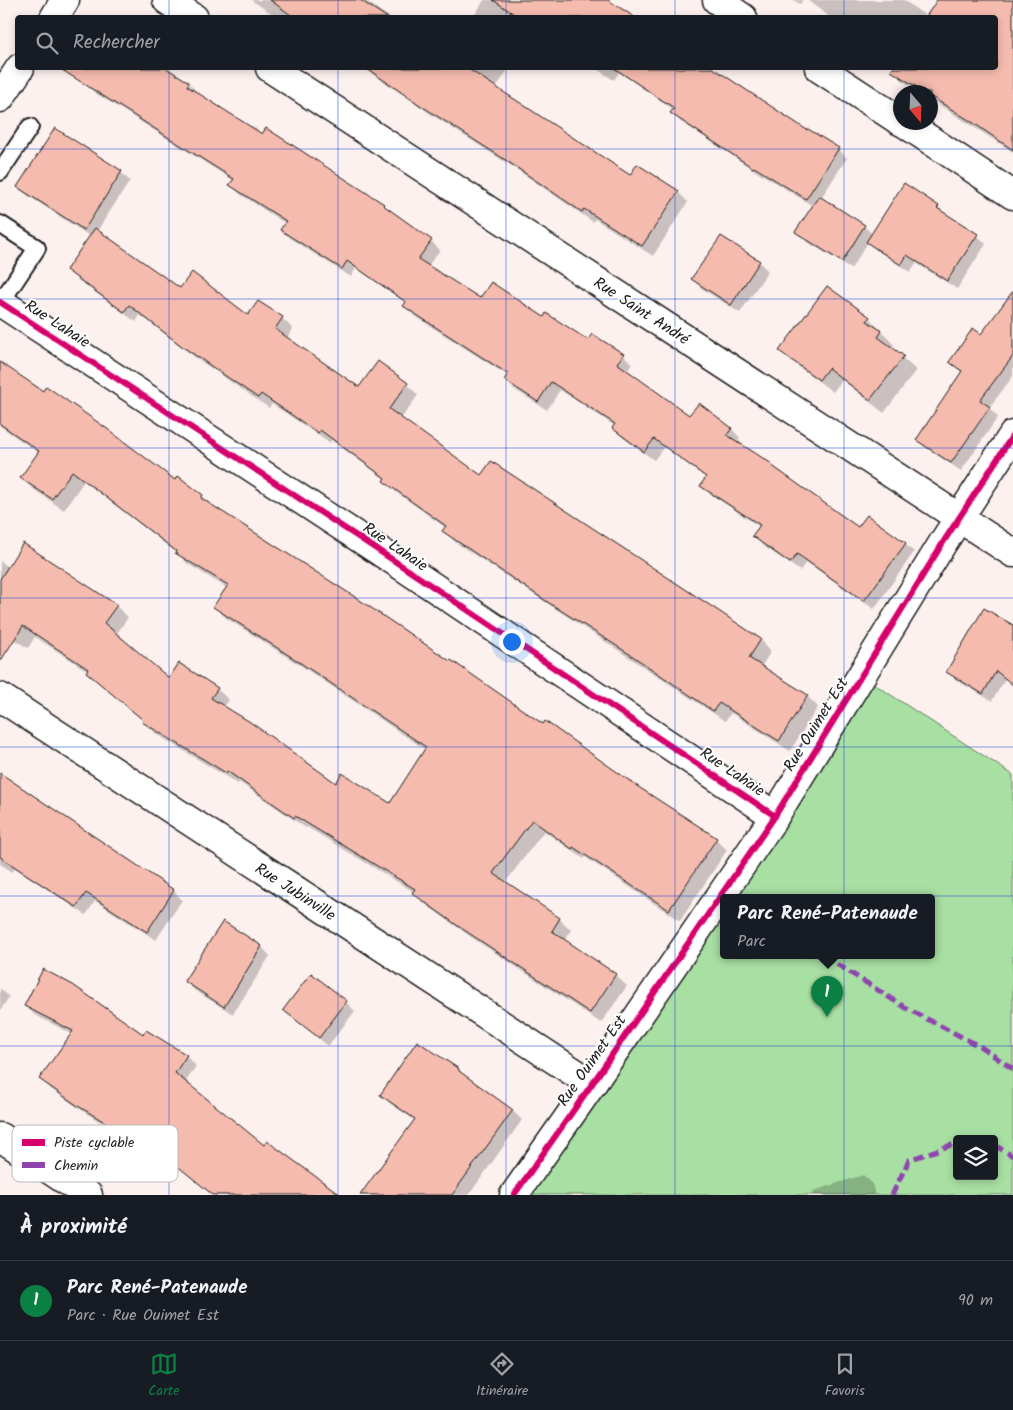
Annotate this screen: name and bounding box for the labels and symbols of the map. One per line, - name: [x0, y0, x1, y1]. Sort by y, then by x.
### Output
- north arrow: [893, 85, 938, 130]
- street label: Rue Saint André: [588, 271, 695, 352]
- street label: Rue Lahaie: [19, 294, 95, 355]
- street label: Rue Lahaie: [358, 516, 433, 578]
- your location: [499, 629, 525, 655]
- street label: Rue Ouimet Est: [777, 672, 856, 777]
- street label: Rue Lahaie: [695, 741, 770, 803]
- street label: Rue Jubinville: [250, 857, 341, 928]
- pin: 1: [811, 976, 843, 1017]
- street label: Rue Ouimet Est: [551, 1009, 634, 1112]
- legend: [12, 1125, 178, 1182]
- text: Piste cyclable: [54, 1132, 135, 1154]
- text: Chemin: [54, 1155, 98, 1177]

